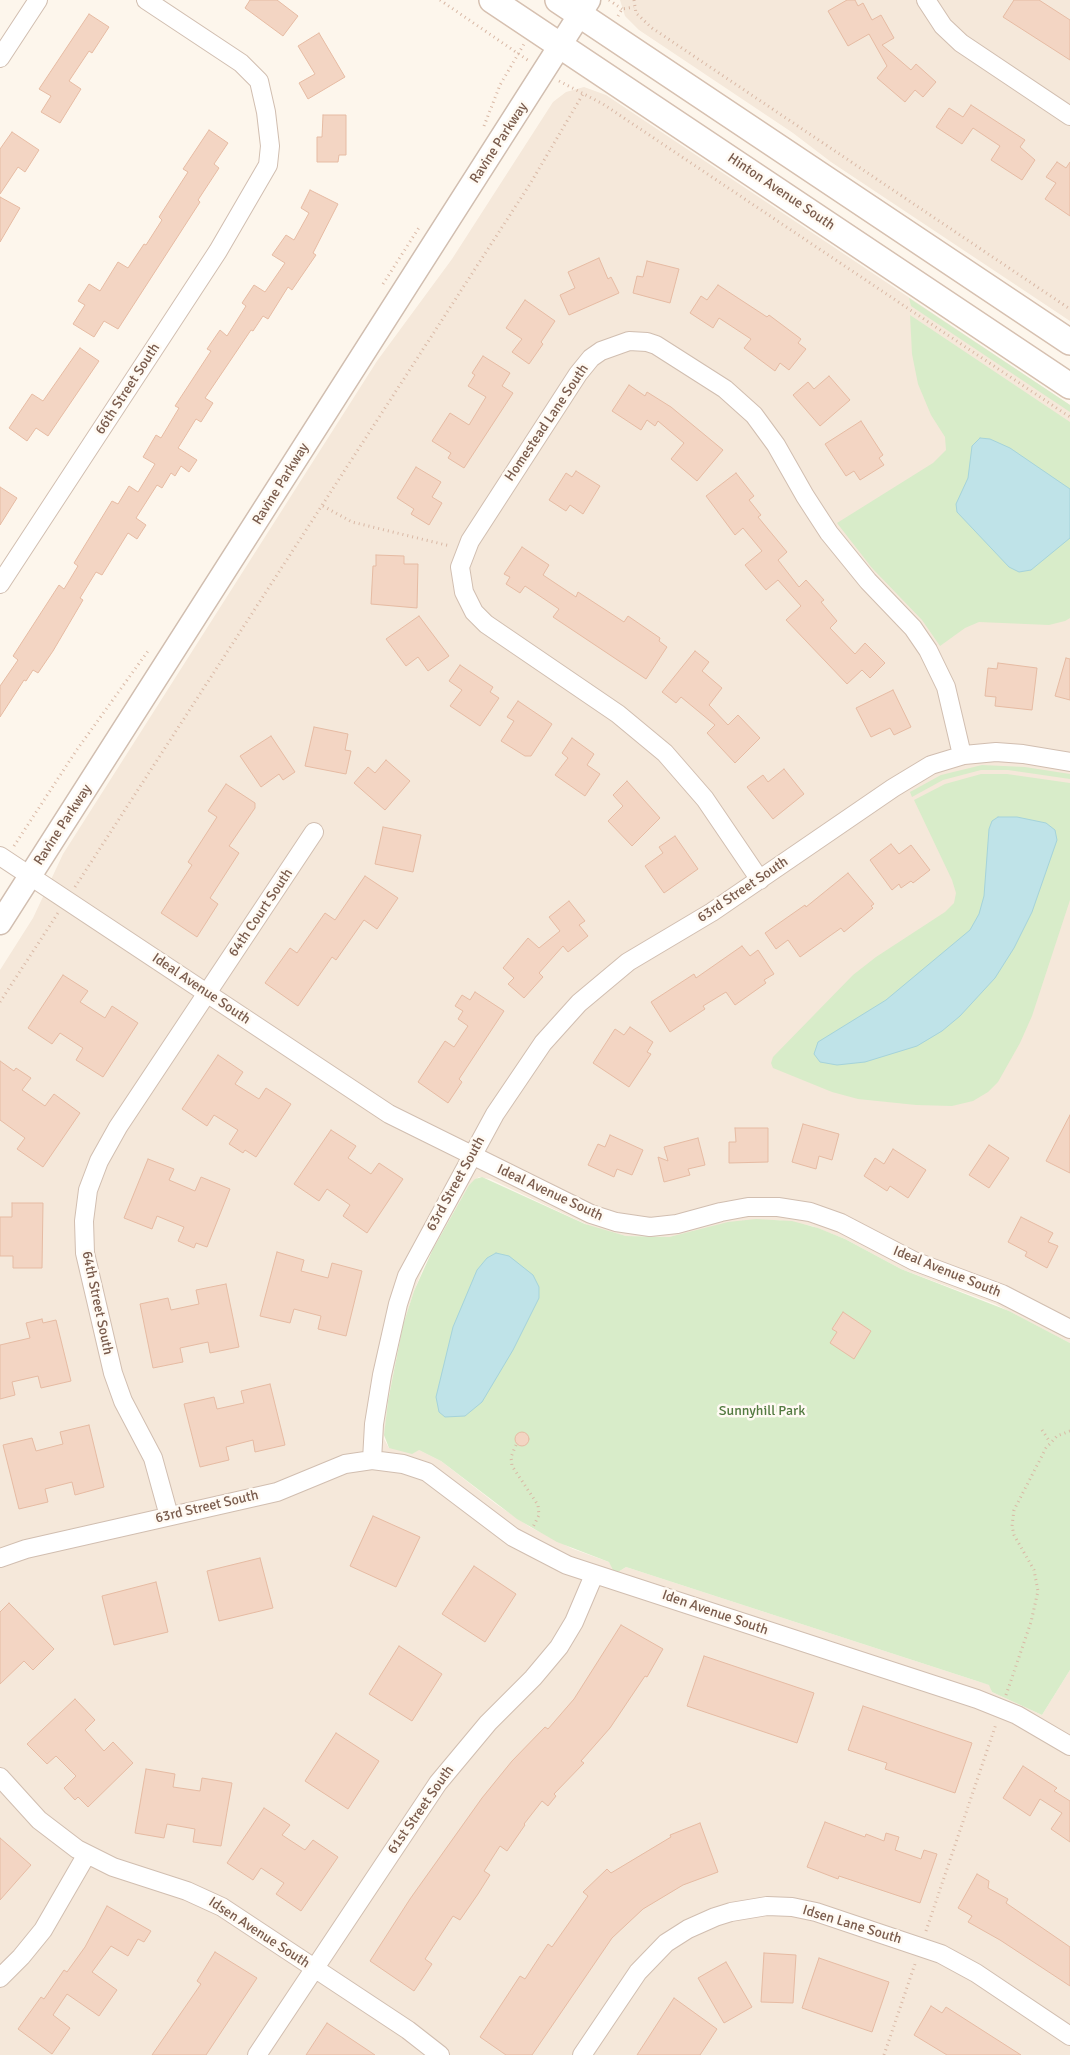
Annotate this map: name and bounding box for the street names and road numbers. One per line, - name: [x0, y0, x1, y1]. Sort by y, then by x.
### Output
- street label: Ravine Parkway: [467, 99, 531, 187]
- street label: Hinton Avenue South: [724, 150, 838, 234]
- street label: 66th Street South: [92, 340, 164, 438]
- street label: Homestead Lane South: [502, 361, 592, 485]
- street label: Ravine Parkway: [249, 440, 313, 528]
- street label: Ravine Parkway: [31, 781, 95, 869]
- street label: 63rd Street South: [695, 854, 791, 926]
- street label: 64th Court South: [225, 866, 297, 960]
- street label: Ideal Avenue South: [149, 950, 253, 1028]
- street label: 63rd Street South: [423, 1134, 489, 1234]
- street label: Ideal Avenue South: [494, 1161, 606, 1225]
- street label: Ideal Avenue South: [891, 1243, 1003, 1301]
- street label: 64th Street South: [78, 1250, 116, 1356]
- street label: 63rd Street South: [154, 1487, 260, 1527]
- street label: Iden Avenue South: [660, 1587, 770, 1639]
- street label: 61st Street South: [384, 1763, 458, 1857]
- street label: Idsen Avenue South: [205, 1894, 313, 1972]
- street label: Idsen Lane South: [800, 1902, 904, 1948]

